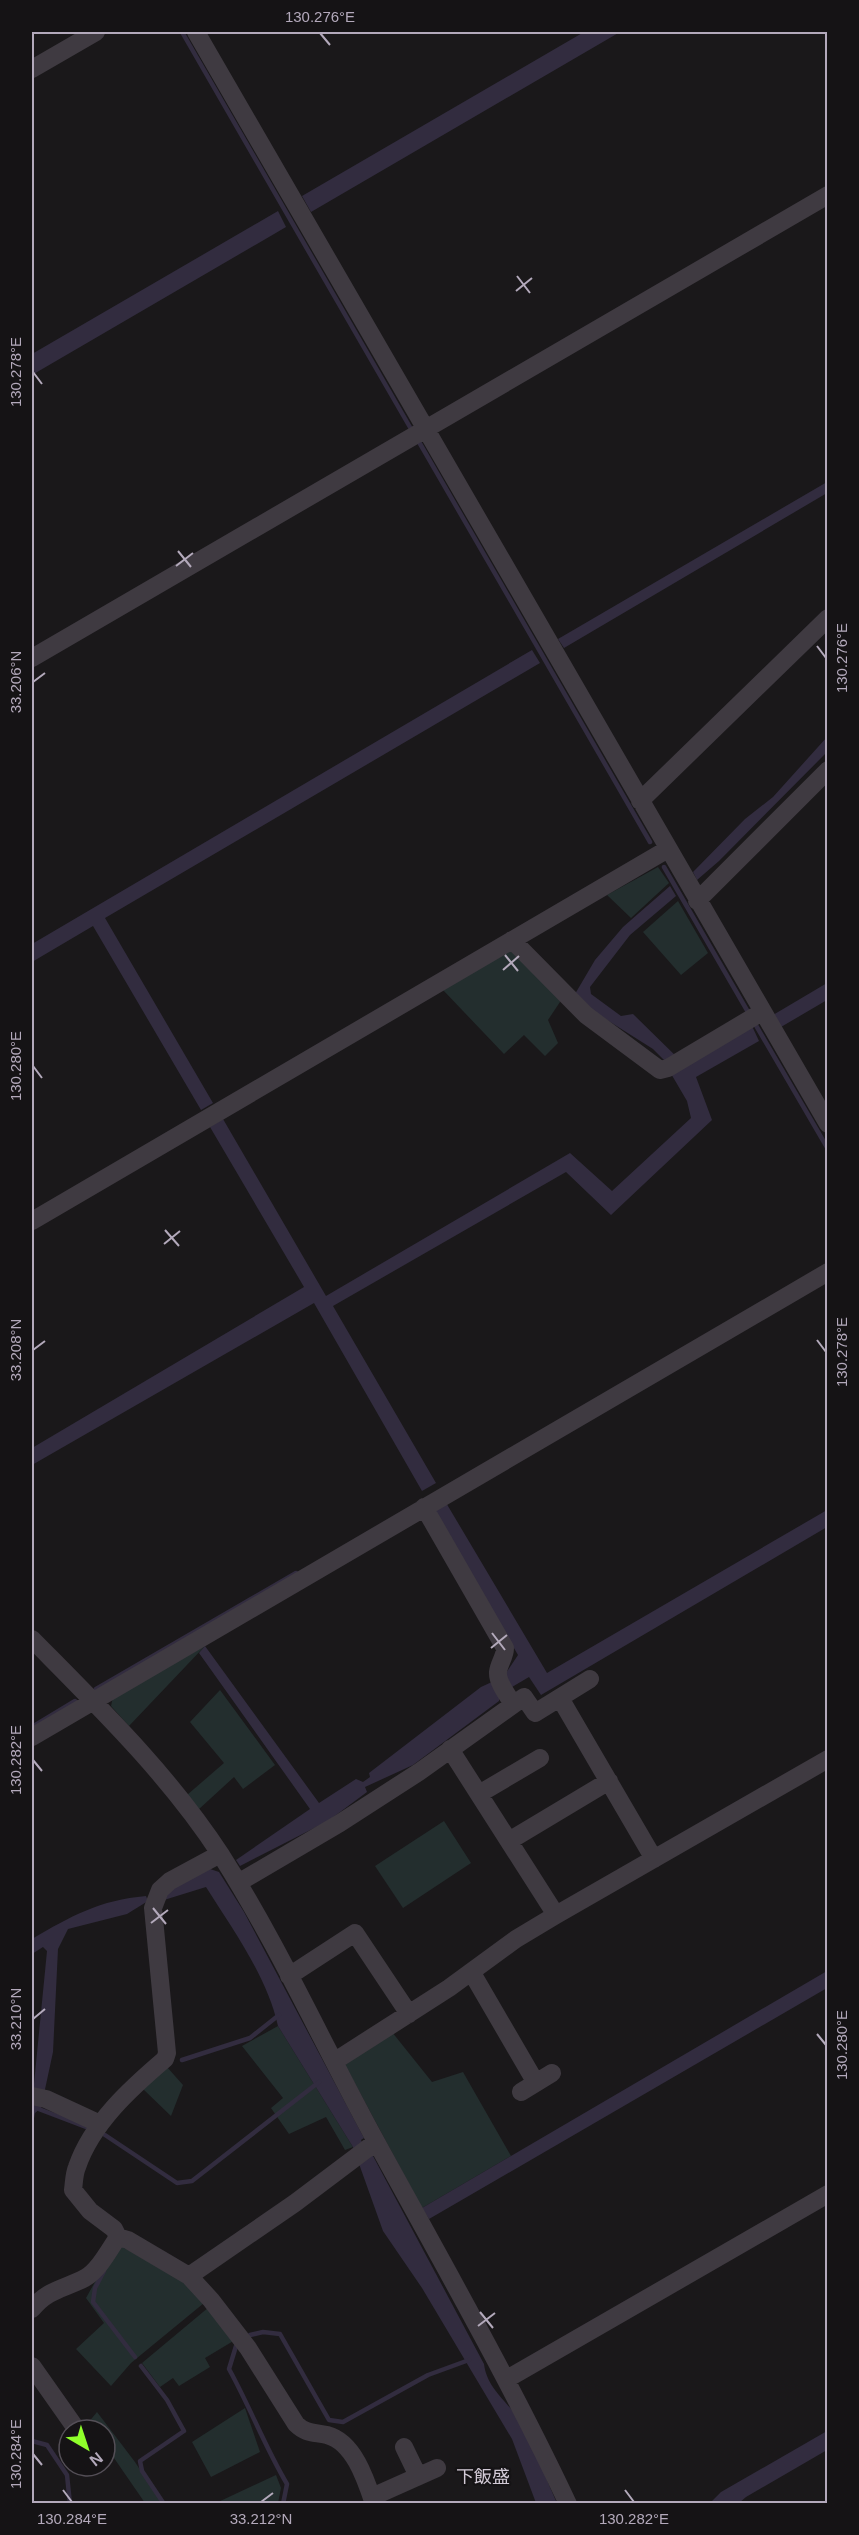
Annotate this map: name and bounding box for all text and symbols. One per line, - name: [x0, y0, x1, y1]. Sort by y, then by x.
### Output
- text: 130.276°E: [285, 8, 355, 25]
- text: 130.278°E: [7, 337, 24, 407]
- text: 130.276°E: [833, 623, 850, 693]
- text: 33.206°N: [7, 651, 24, 713]
- text: 130.280°E: [7, 1031, 24, 1101]
- text: 130.278°E: [833, 1317, 850, 1387]
- text: 33.208°N: [7, 1319, 24, 1381]
- text: 130.282°E: [7, 1725, 24, 1795]
- text: 33.210°N: [7, 1988, 24, 2050]
- text: 130.280°E: [833, 2010, 850, 2080]
- north arrow: [57, 2418, 117, 2478]
- text: 130.284°E: [7, 2419, 24, 2489]
- text: N: [86, 2449, 106, 2470]
- district label: 下飯盛: [456, 2467, 510, 2487]
- text: 130.284°E: [37, 2510, 107, 2527]
- text: 33.212°N: [230, 2510, 292, 2527]
- text: 130.282°E: [599, 2510, 669, 2527]

